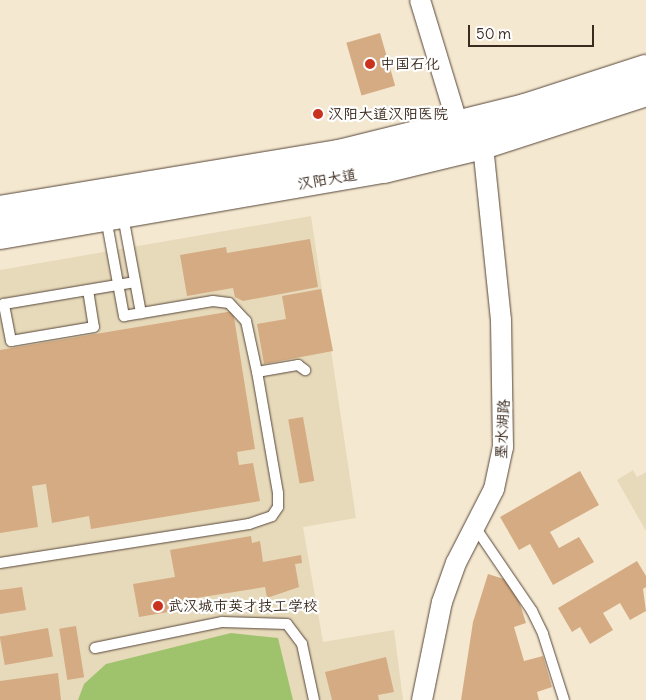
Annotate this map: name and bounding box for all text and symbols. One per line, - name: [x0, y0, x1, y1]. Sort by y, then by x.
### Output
- scale bar: [471, 15, 597, 47]
- text: 50 m: [476, 24, 511, 43]
- place label: 中国石化: [380, 55, 440, 73]
- marker: 中国石化: [364, 58, 376, 70]
- place label: 汉阳大道汉阳医院: [328, 105, 448, 123]
- marker: 汉阳大道汉阳医院: [312, 108, 324, 120]
- street label: 汉阳大道: [296, 165, 358, 193]
- street label: 墨水湖路: [491, 399, 513, 459]
- place label: 武汉城市英才技工学校: [168, 597, 318, 615]
- marker: 武汉城市英才技工学校: [152, 600, 164, 612]

